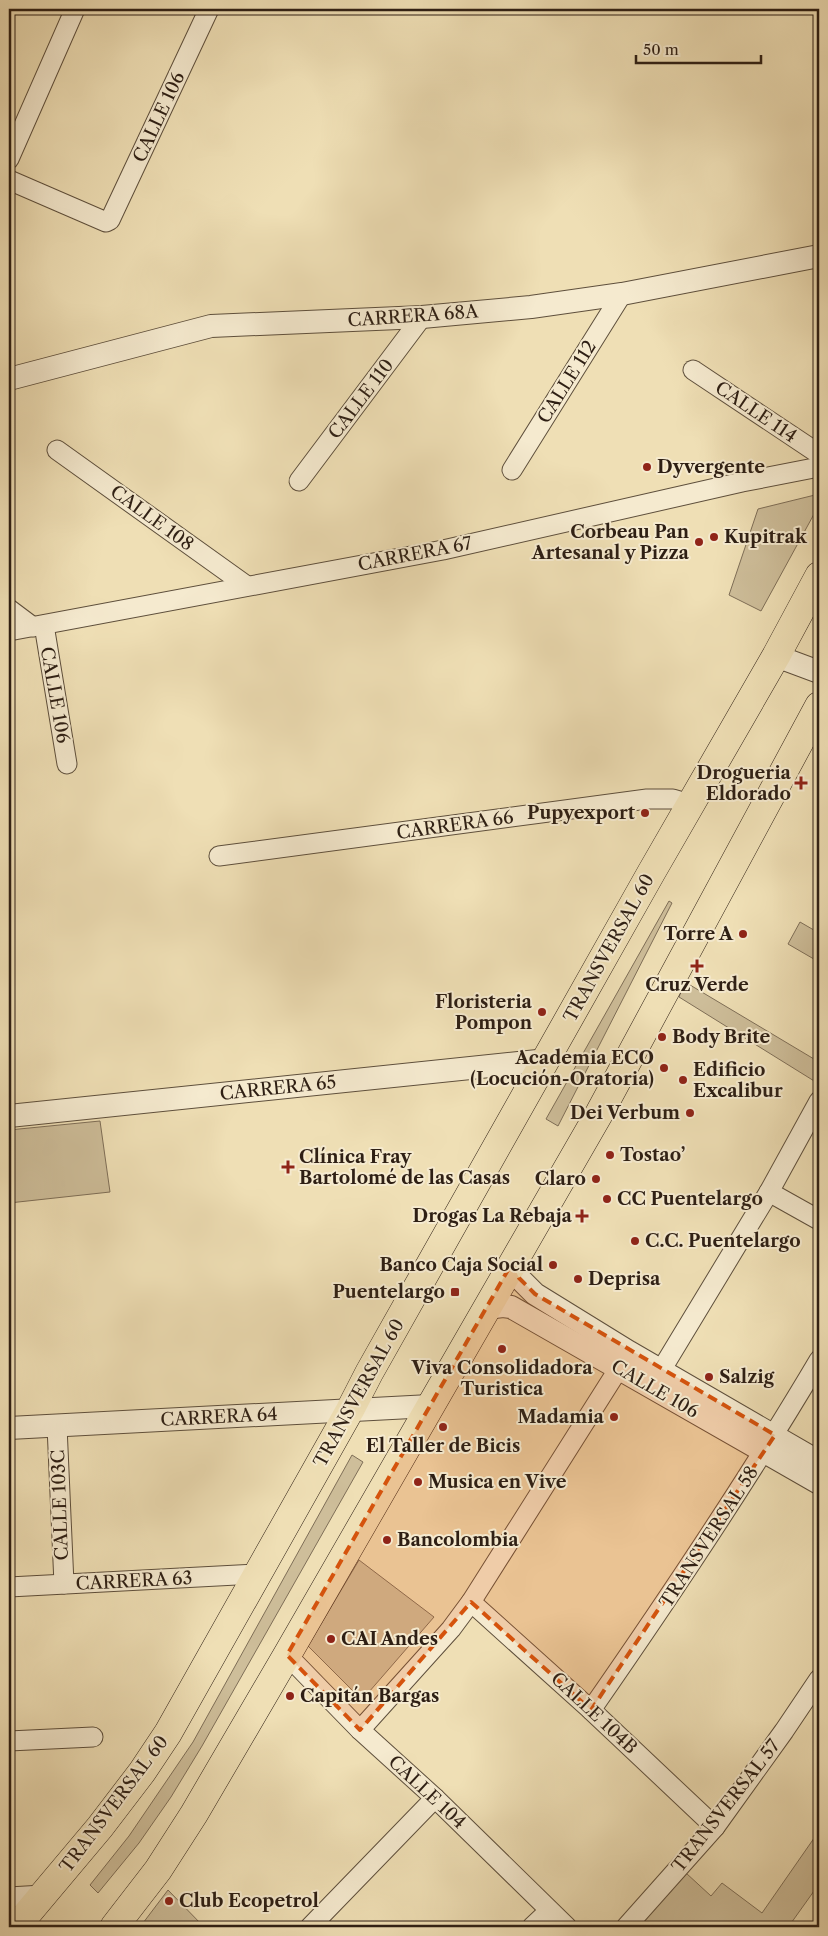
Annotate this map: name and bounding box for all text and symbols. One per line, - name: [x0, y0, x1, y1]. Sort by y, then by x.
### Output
- scale bar: [636, 32, 760, 64]
- text: 50 m: [643, 40, 679, 59]
- street label: CALLE 106: [128, 68, 190, 166]
- street label: CARRERA 68A: [347, 300, 480, 332]
- street label: CALLE 112: [533, 337, 601, 427]
- street label: CALLE 110: [324, 355, 398, 443]
- street label: CALLE 114: [711, 377, 801, 447]
- place label: Dyvergente: [657, 456, 765, 478]
- marker: Dyvergente: [641, 461, 653, 473]
- street label: CALLE 108: [106, 480, 198, 556]
- place label: Corbeau Pan Artesanal y Pizza: [531, 521, 690, 564]
- place label: Kupitrak: [724, 526, 808, 548]
- marker: Kupitrak: [708, 531, 720, 543]
- street label: CARRERA 67: [356, 532, 474, 576]
- marker: Corbeau Pan Artesanal y Pizza: [693, 536, 705, 548]
- street label: CALLE 106: [36, 645, 74, 745]
- place label: Drogueria Eldorado: [697, 762, 792, 805]
- marker: Drogueria Eldorado: [795, 777, 807, 789]
- place label: Pupyexport: [527, 802, 636, 824]
- street label: CARRERA 66: [395, 806, 515, 844]
- marker: Pupyexport: [639, 807, 651, 819]
- street label: TRANSVERSAL 60: [559, 870, 659, 1026]
- place label: Torre A: [663, 923, 734, 945]
- marker: Torre A: [737, 928, 749, 940]
- marker: Cruz Verde: [691, 960, 703, 972]
- place label: Cruz Verde: [645, 974, 749, 996]
- place label: Floristeria Pompon: [435, 991, 533, 1034]
- marker: Floristeria Pompon: [536, 1006, 548, 1018]
- place label: Body Brite: [672, 1026, 771, 1048]
- marker: Body Brite: [656, 1031, 668, 1043]
- place label: Academia ECO (Locución-Oratoria): [470, 1047, 654, 1090]
- place label: Edificio Excalibur: [693, 1059, 783, 1102]
- marker: Academia ECO (Locución-Oratoria): [658, 1062, 670, 1074]
- street label: CARRERA 65: [219, 1071, 337, 1105]
- marker: Edificio Excalibur: [677, 1074, 689, 1086]
- place label: Dei Verbum: [570, 1102, 680, 1124]
- marker: Dei Verbum: [684, 1107, 696, 1119]
- place label: Tostao’: [620, 1144, 685, 1166]
- place label: Clínica Fray Bartolomé de las Casas: [299, 1146, 510, 1189]
- marker: Tostao’: [604, 1149, 616, 1161]
- marker: Clínica Fray Bartolomé de las Casas: [281, 1160, 295, 1174]
- place label: Claro: [535, 1168, 586, 1190]
- marker: Claro: [590, 1173, 602, 1185]
- place label: CC Puentelargo: [617, 1188, 763, 1210]
- marker: CC Puentelargo: [601, 1193, 613, 1205]
- place label: Drogas La Rebaja: [413, 1205, 573, 1227]
- marker: Drogas La Rebaja: [576, 1210, 588, 1222]
- place label: C.C. Puentelargo: [645, 1230, 801, 1252]
- marker: C.C. Puentelargo: [629, 1235, 641, 1247]
- place label: Banco Caja Social: [379, 1254, 543, 1276]
- marker: Banco Caja Social: [547, 1259, 559, 1271]
- place label: Deprisa: [588, 1268, 661, 1290]
- marker: Deprisa: [572, 1273, 584, 1285]
- place label: Puentelargo: [333, 1281, 445, 1303]
- marker: Puentelargo: [449, 1286, 461, 1298]
- street label: TRANSVERSAL 60: [309, 1315, 409, 1471]
- marker: Viva Consolidadora Turistica: [496, 1343, 508, 1355]
- street label: CALLE 106: [607, 1355, 703, 1423]
- place label: Viva Consolidadora Turistica: [410, 1357, 593, 1400]
- place label: Salzig: [719, 1366, 775, 1388]
- marker: Salzig: [703, 1371, 715, 1383]
- street label: CARRERA 64: [160, 1403, 278, 1431]
- place label: Madamia: [517, 1406, 605, 1428]
- marker: Madamia: [608, 1411, 620, 1423]
- marker: El Taller de Bicis: [437, 1421, 449, 1433]
- place label: El Taller de Bicis: [366, 1435, 520, 1457]
- street label: CALLE 103C: [47, 1449, 73, 1561]
- street label: TRANSVERSAL 58: [655, 1462, 763, 1612]
- place label: Musica en Vive: [428, 1471, 567, 1493]
- marker: Musica en Vive: [412, 1476, 424, 1488]
- place label: Bancolombia: [397, 1529, 519, 1551]
- marker: Bancolombia: [381, 1534, 393, 1546]
- street label: CARRERA 63: [75, 1567, 193, 1595]
- place label: CAI Andes: [341, 1628, 438, 1650]
- marker: CAI Andes: [325, 1633, 337, 1645]
- street label: CALLE 104B: [546, 1667, 642, 1759]
- place label: Capitán Bargas: [300, 1685, 439, 1707]
- marker: Capitán Bargas: [284, 1690, 296, 1702]
- street label: TRANSVERSAL 60: [55, 1731, 173, 1877]
- street label: TRANSVERSAL 57: [667, 1735, 785, 1877]
- street label: CALLE 104: [384, 1751, 470, 1833]
- place label: Club Ecopetrol: [179, 1890, 319, 1912]
- marker: Club Ecopetrol: [163, 1895, 175, 1907]

